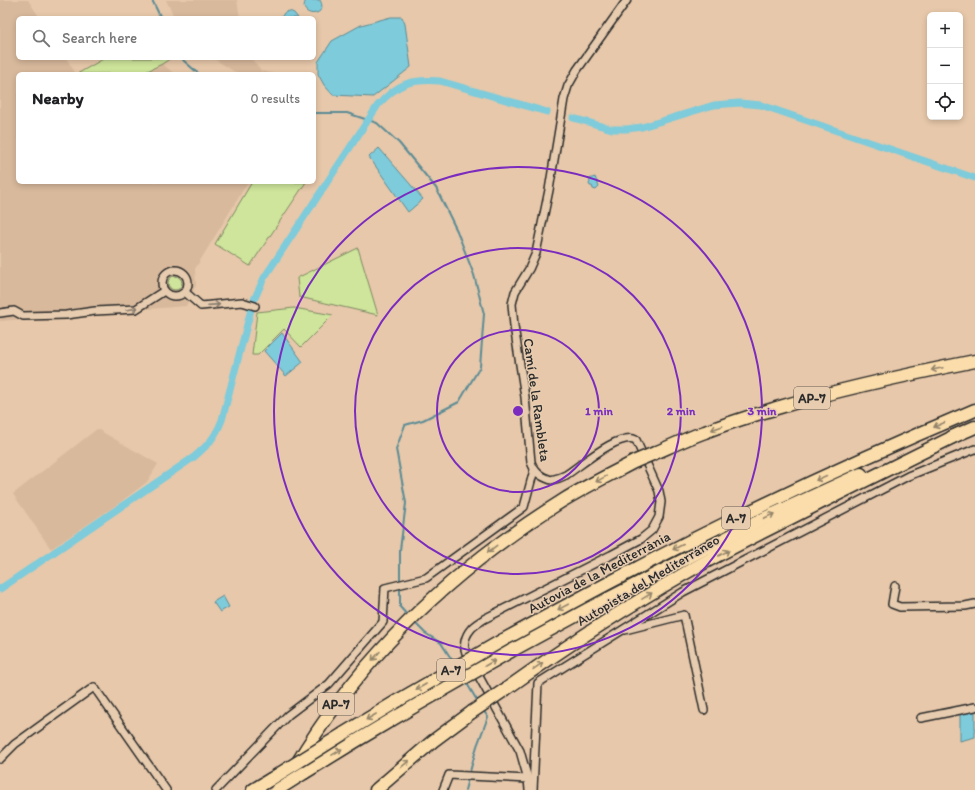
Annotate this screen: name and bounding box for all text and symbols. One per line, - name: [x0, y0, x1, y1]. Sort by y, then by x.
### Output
- map controls: [927, 12, 963, 120]
- button: +: [927, 12, 963, 48]
- search box: [16, 16, 316, 60]
- icon: search: [30, 27, 52, 49]
- text: Search here: [62, 29, 137, 47]
- button: −: [927, 48, 963, 84]
- button: locate: [927, 84, 963, 120]
- text: Nearby: [32, 88, 84, 108]
- text: 0 results: [250, 91, 300, 106]
- one-way arrow: [207, 301, 220, 309]
- one-way arrow: [125, 304, 138, 312]
- street label: Camí de la Rambleta: [519, 337, 554, 464]
- one-way arrow: [931, 365, 944, 373]
- road number: AP-7: [794, 387, 830, 409]
- centre of rings: [511, 404, 525, 418]
- text: 1 min: [585, 404, 614, 418]
- text: 2 min: [667, 404, 696, 418]
- text: 3 min: [748, 404, 777, 418]
- one-way arrow: [933, 422, 945, 429]
- one-way arrow: [711, 424, 723, 432]
- one-way arrow: [596, 475, 608, 483]
- one-way arrow: [815, 475, 827, 482]
- road number: A-7: [722, 507, 750, 529]
- one-way arrow: [762, 512, 774, 519]
- street label: Autovia de la Mediterrània: [525, 528, 673, 617]
- street label: Autopista del Mediterráneo: [574, 531, 723, 630]
- one-way arrow: [673, 544, 685, 551]
- one-way arrow: [487, 545, 498, 553]
- one-way arrow: [717, 548, 729, 556]
- one-way arrow: [641, 592, 653, 600]
- one-way arrow: [557, 604, 569, 612]
- one-way arrow: [371, 651, 381, 661]
- one-way arrow: [484, 658, 496, 666]
- road number: A-7: [437, 659, 465, 681]
- one-way arrow: [532, 662, 543, 670]
- one-way arrow: [415, 684, 427, 692]
- road number: AP-7: [318, 693, 354, 715]
- one-way arrow: [365, 714, 377, 722]
- one-way arrow: [332, 748, 343, 757]
- one-way arrow: [400, 760, 410, 769]

